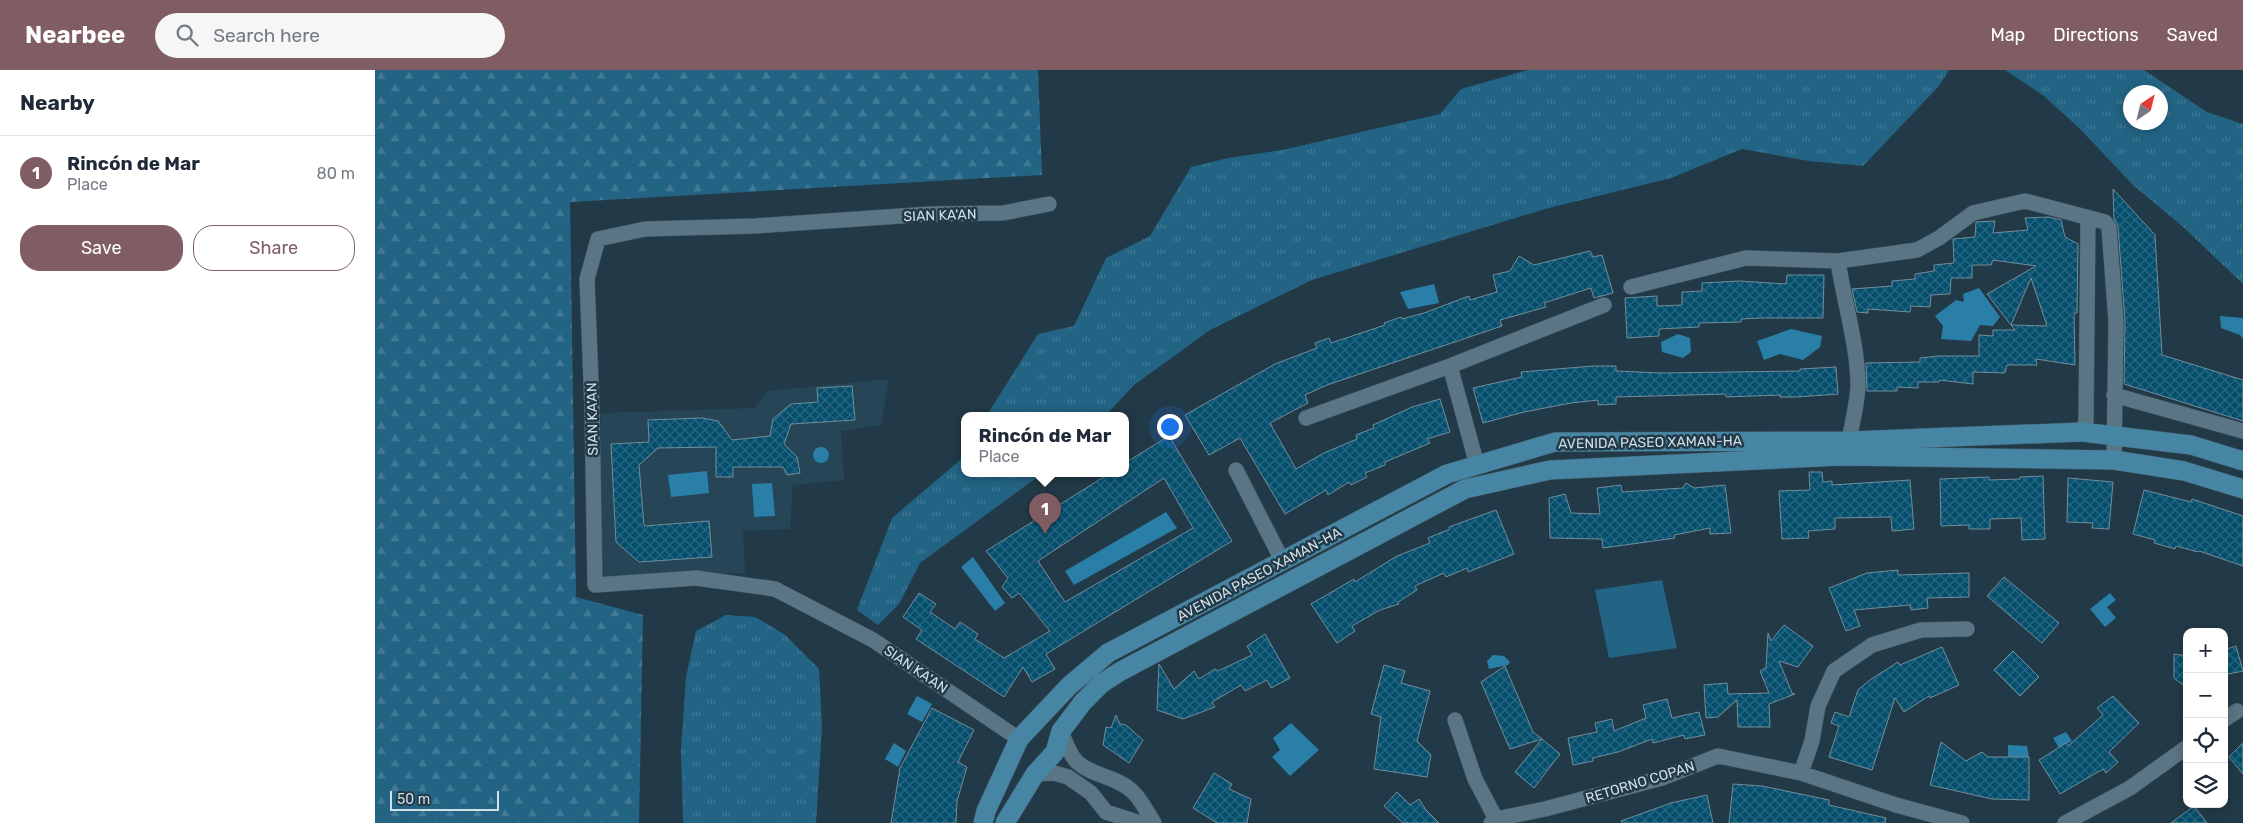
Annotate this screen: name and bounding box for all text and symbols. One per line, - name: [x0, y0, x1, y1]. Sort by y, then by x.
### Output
- search box: [155, 13, 505, 58]
- text: Nearbee: [25, 21, 125, 49]
- icon: search: [173, 21, 201, 49]
- text: Search here: [213, 24, 320, 47]
- text: Map: [1990, 24, 2025, 46]
- text: Directions: [2053, 24, 2139, 46]
- text: Saved: [2167, 24, 2218, 46]
- north arrow: [2123, 85, 2168, 130]
- text: Nearby: [20, 90, 95, 115]
- text: Rincón de Mar: [67, 152, 200, 175]
- text: 1: [32, 164, 40, 183]
- text: 80 m: [317, 164, 355, 183]
- text: Place: [67, 175, 108, 194]
- street label: SIAN KA'AN: [903, 206, 977, 225]
- button: Save: [20, 225, 183, 271]
- button: Share: [193, 225, 355, 271]
- street label: SIAN KA'AN: [583, 382, 602, 456]
- popup: [961, 412, 1129, 477]
- your location: [1157, 414, 1183, 440]
- text: Rincón de Mar: [979, 424, 1111, 447]
- street label: AVENIDA PASEO XAMAN-HA: [1558, 432, 1743, 453]
- text: Place: [979, 447, 1019, 466]
- pin: 1: [1029, 493, 1061, 534]
- street label: AVENIDA PASEO XAMAN-HA: [1174, 523, 1345, 625]
- map controls: [2183, 628, 2228, 808]
- button: +: [2183, 628, 2228, 673]
- street label: SIAN KA'AN: [881, 642, 951, 697]
- button: −: [2183, 673, 2228, 718]
- button: locate: [2183, 718, 2228, 763]
- street label: RETORNO COPAN: [1584, 758, 1697, 807]
- button: layers: [2183, 763, 2228, 808]
- scale bar: [390, 788, 499, 811]
- text: 50 m: [397, 791, 430, 808]

